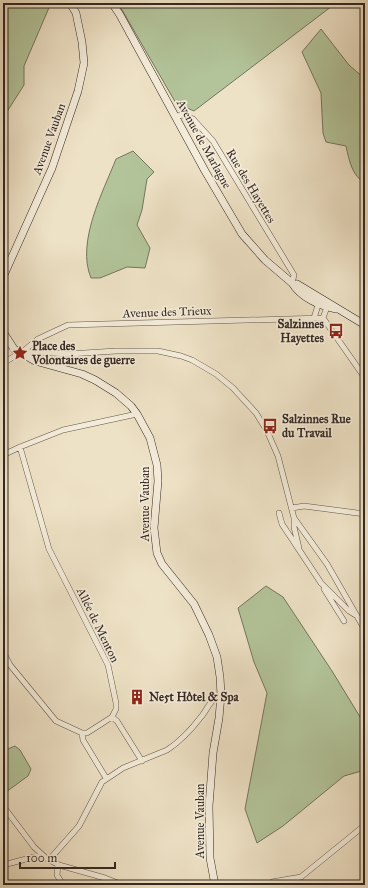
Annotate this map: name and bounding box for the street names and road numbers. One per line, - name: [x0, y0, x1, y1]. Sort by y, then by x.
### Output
- street label: Avenue de Marlagne: [172, 96, 234, 191]
- street label: Avenue Vauban: [29, 101, 69, 178]
- street label: Rue des Hayettes: [223, 146, 279, 226]
- street label: Avenue des Trieux: [121, 303, 212, 321]
- street label: Avenue Vauban: [138, 466, 152, 542]
- street label: Allée de Menton: [73, 584, 122, 665]
- street label: Avenue Vauban: [193, 783, 207, 859]

